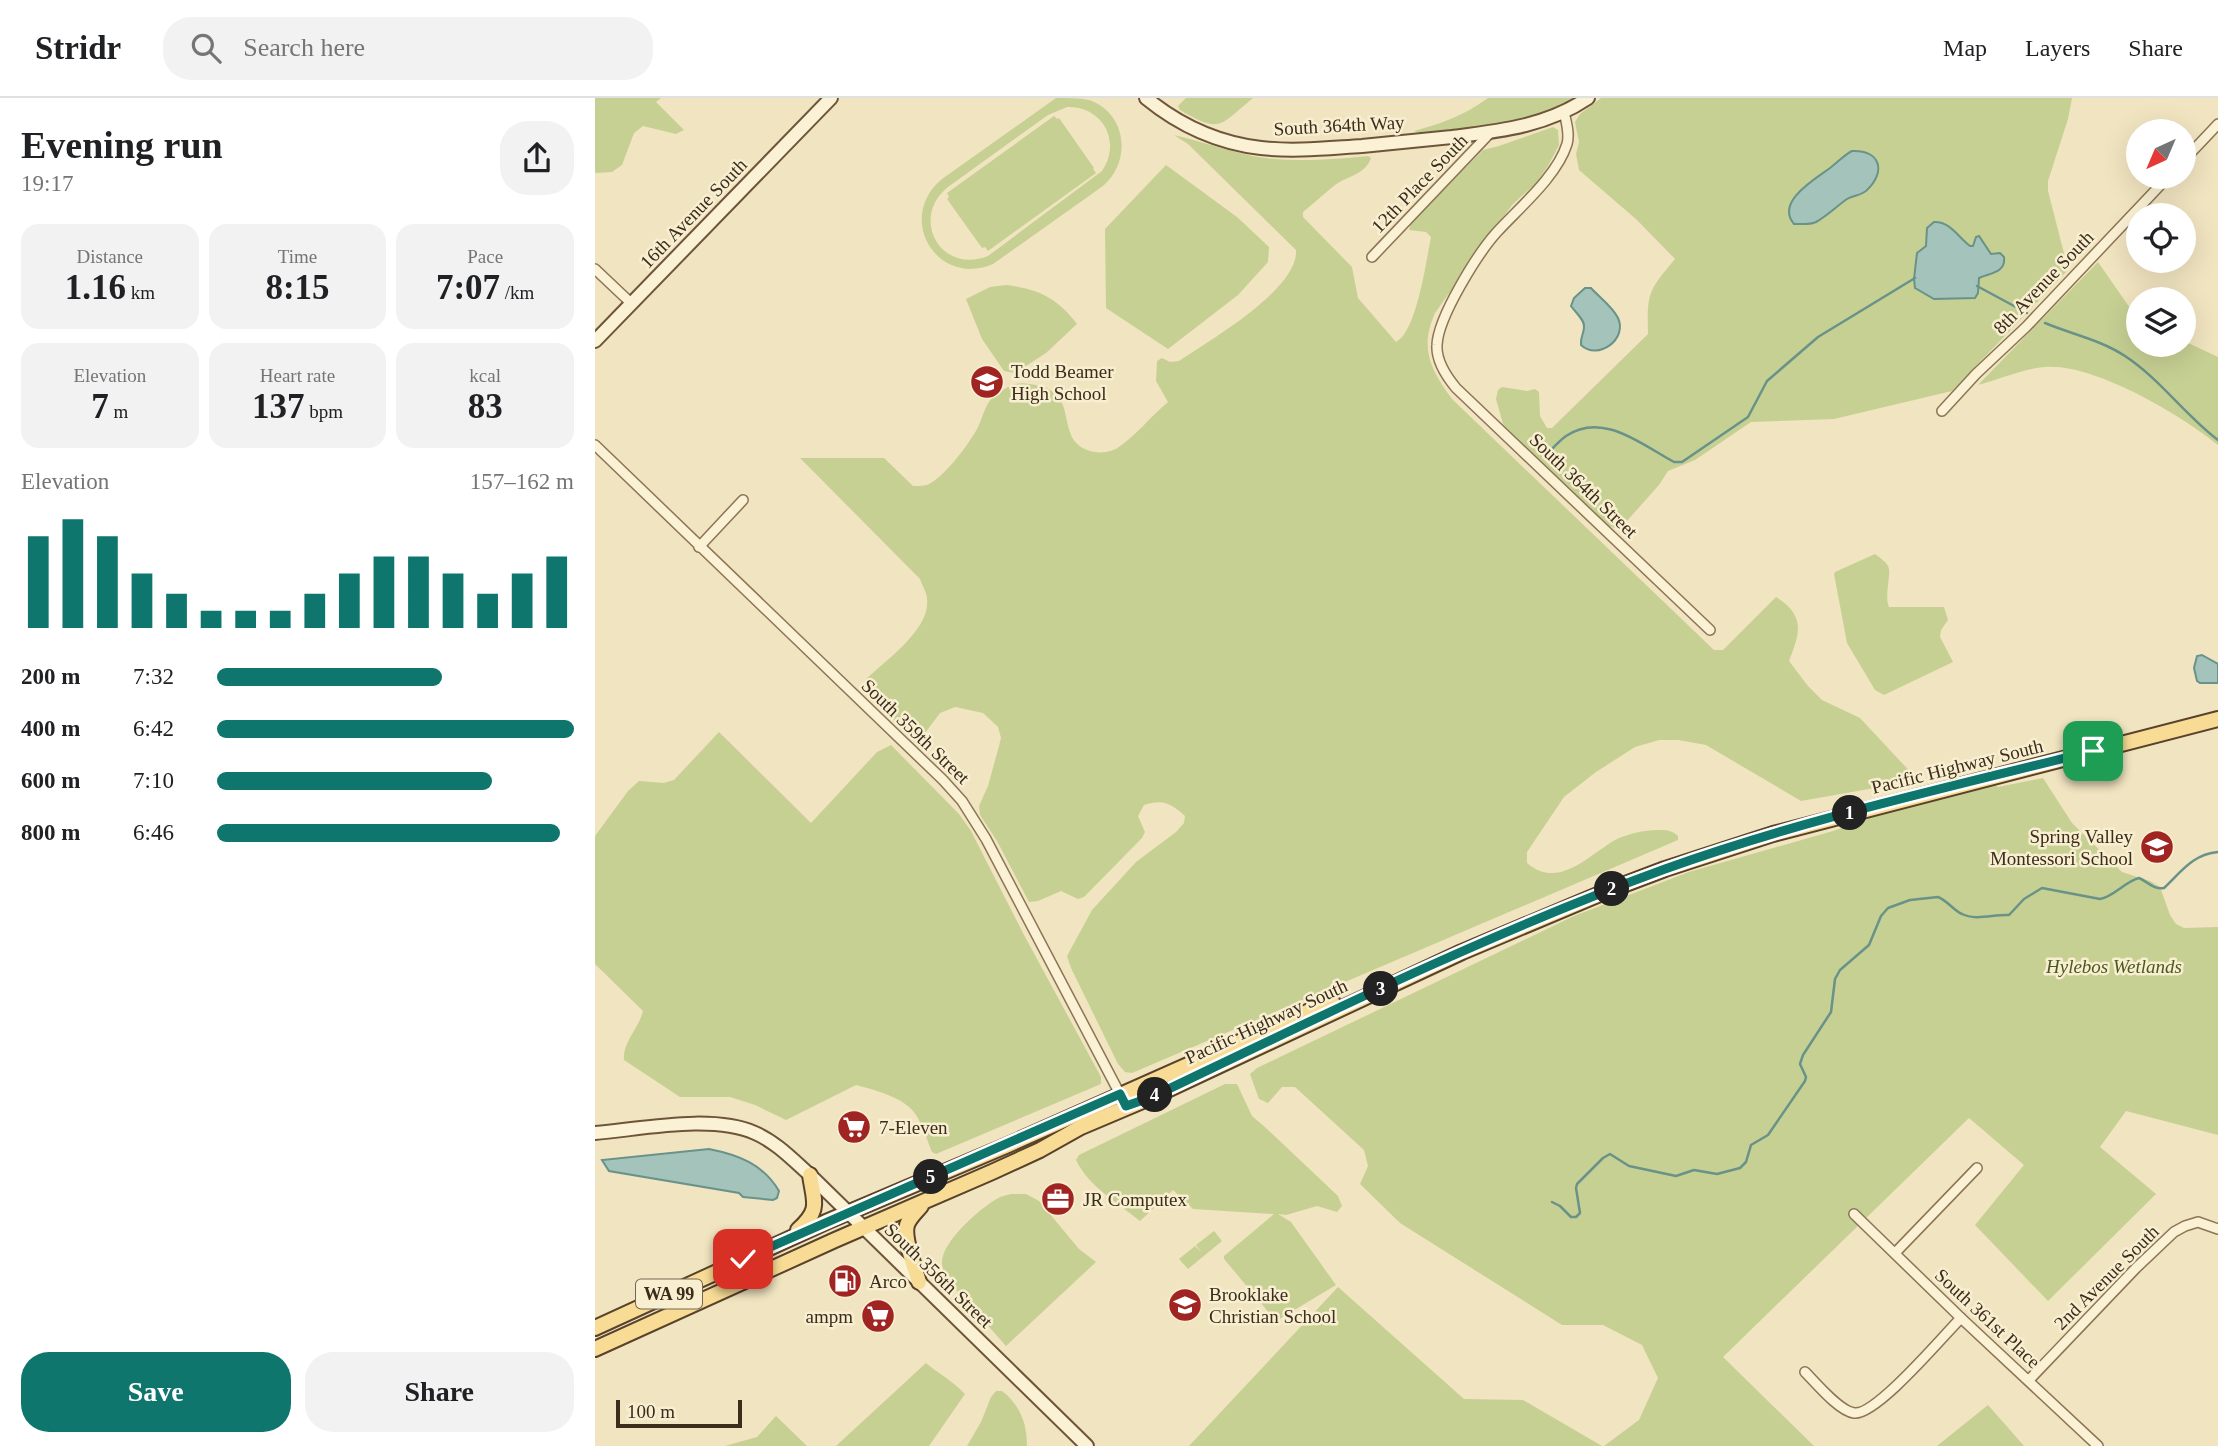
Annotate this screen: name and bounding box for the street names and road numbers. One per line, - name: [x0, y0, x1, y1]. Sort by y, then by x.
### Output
- street label: South 364th Way: [1273, 112, 1406, 139]
- street label: 12th Place South: [1367, 129, 1472, 237]
- street label: 16th Avenue South: [636, 154, 751, 273]
- street label: 8th Avenue South: [1989, 226, 2098, 338]
- street label: South 364th Street: [1525, 429, 1642, 543]
- street label: South 359th Street: [857, 675, 974, 789]
- street label: Pacific Highway South: [1869, 735, 2046, 798]
- street label: Pacific Highway South: [1182, 974, 1351, 1068]
- street label: South 356th Street: [880, 1219, 997, 1333]
- street label: 2nd Avenue South: [2050, 1220, 2163, 1334]
- street label: South 361st Place: [1931, 1264, 2045, 1372]
- road number: WA 99: [636, 1280, 702, 1308]

